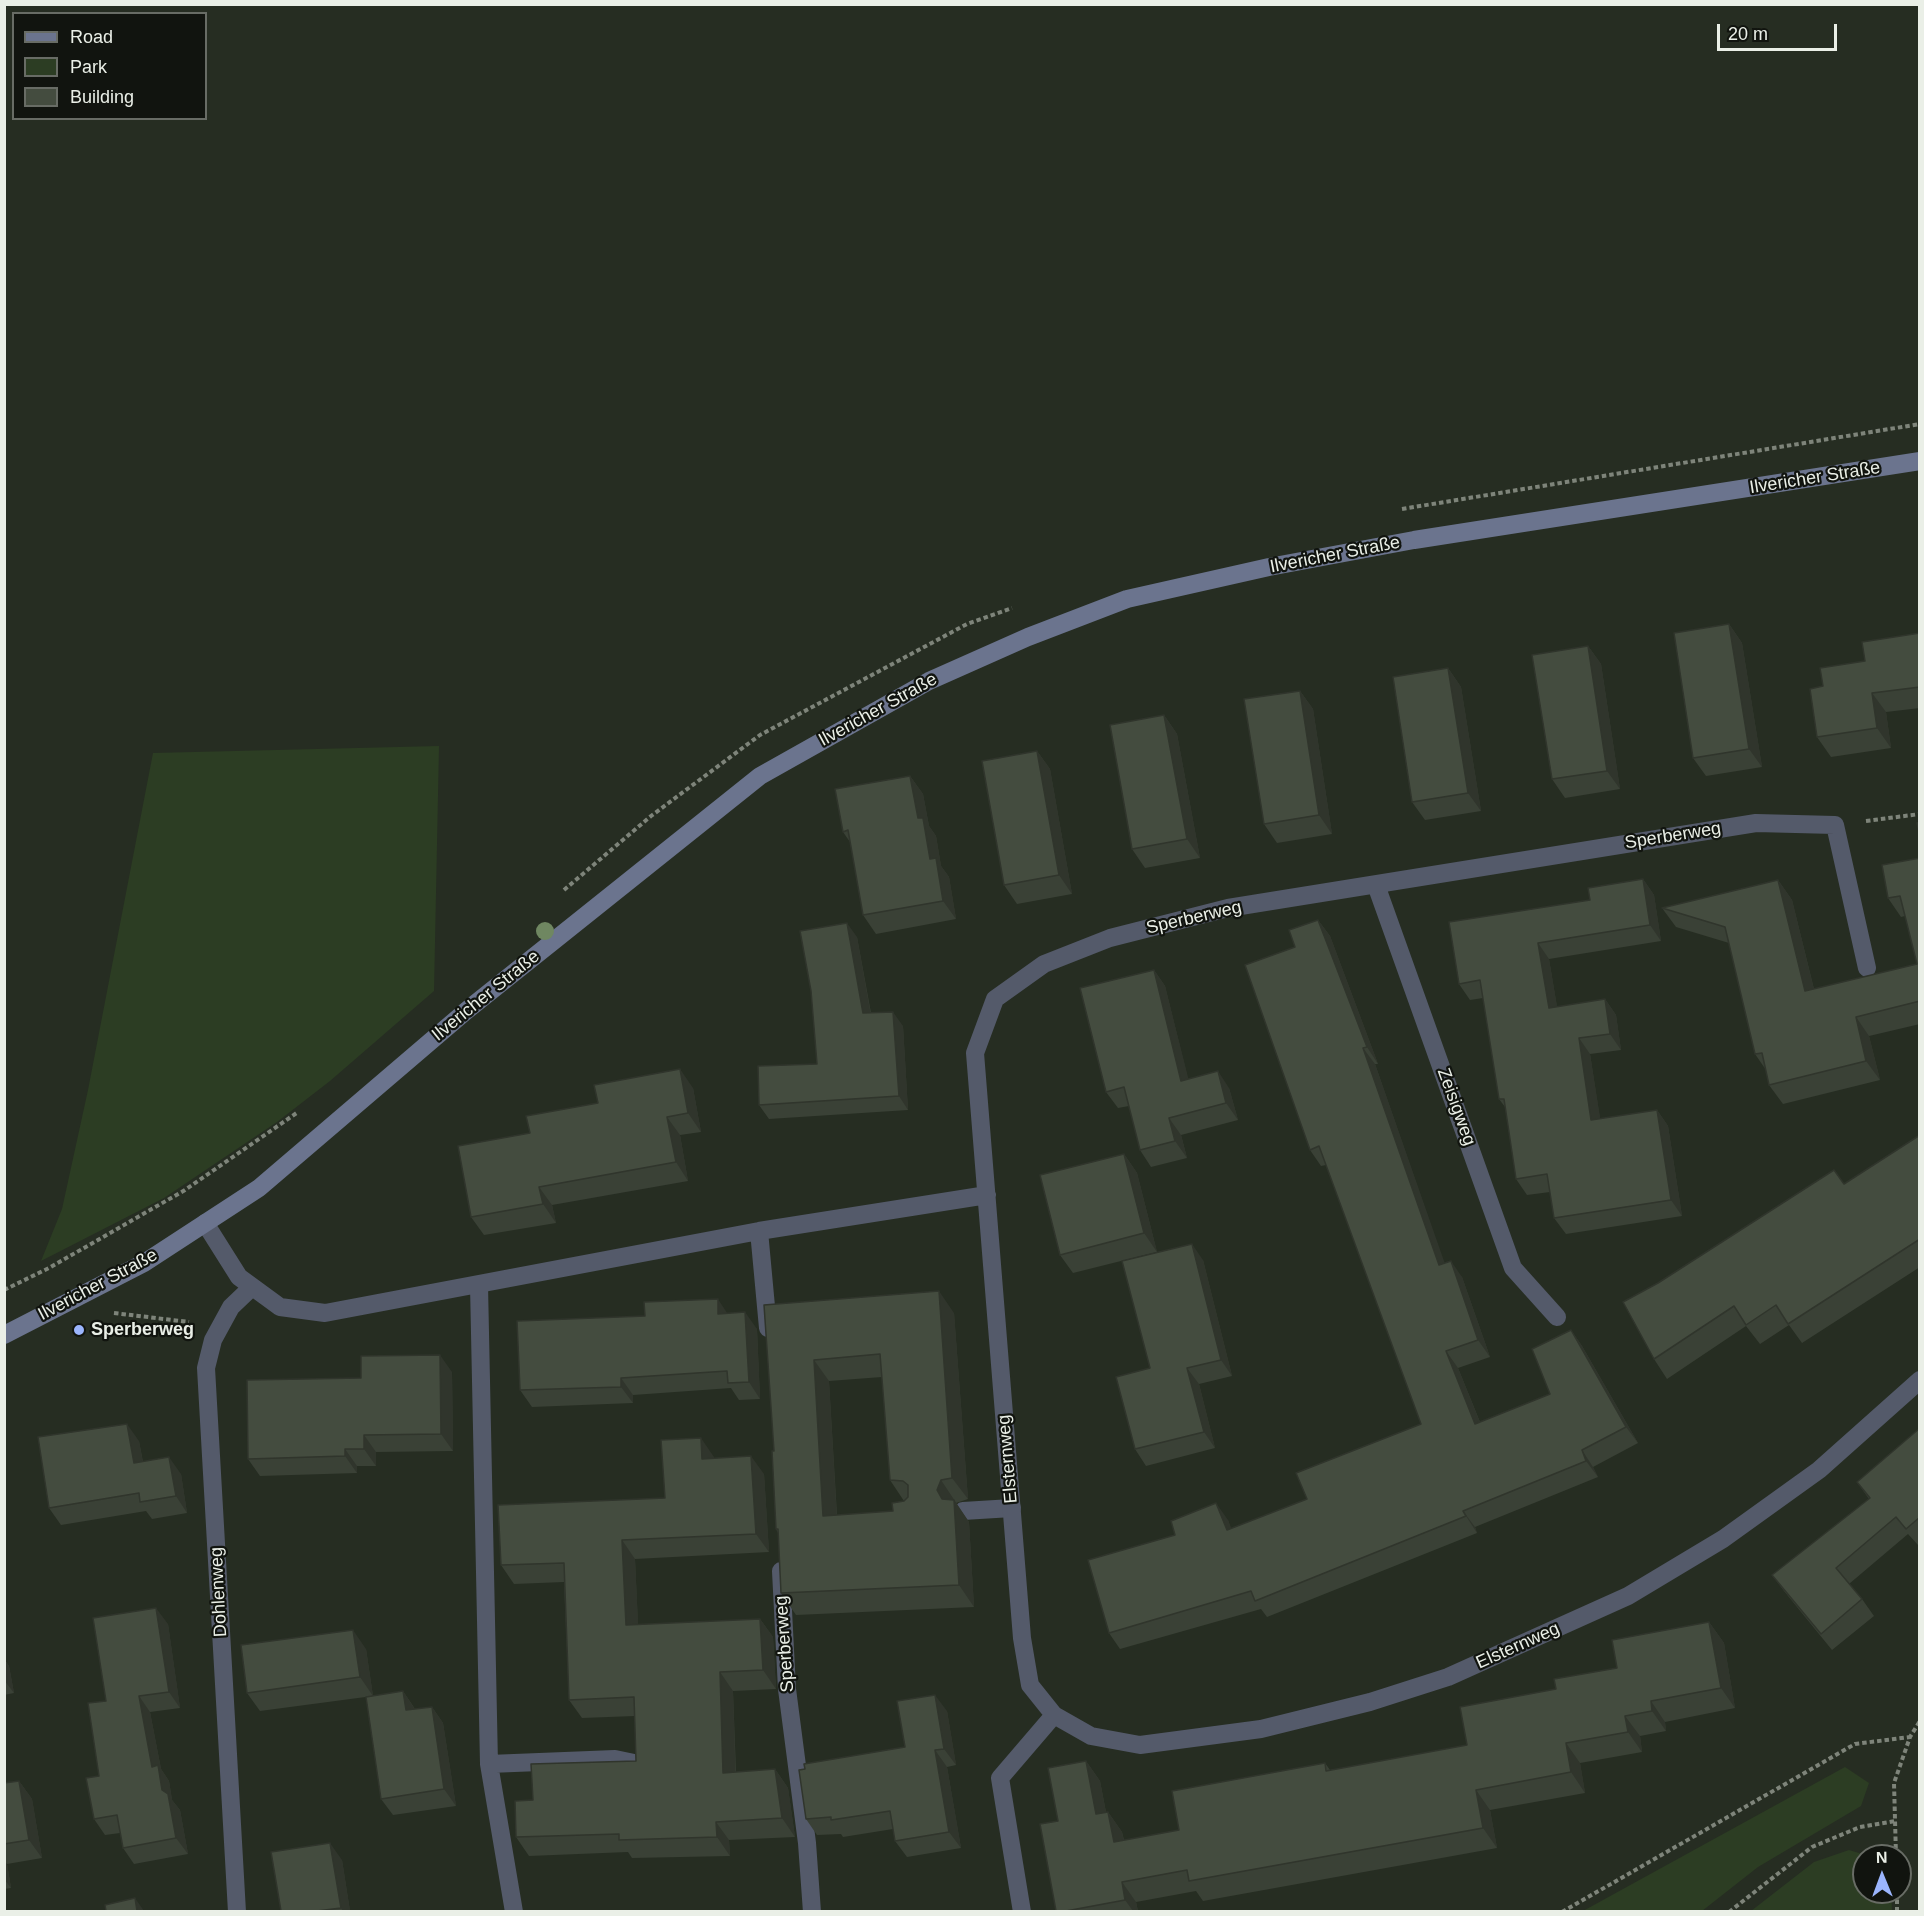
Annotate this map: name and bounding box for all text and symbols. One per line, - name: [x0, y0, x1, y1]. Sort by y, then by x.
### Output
- legend: [12, 12, 207, 120]
- scale bar: [1720, 12, 1840, 50]
- text: 20 m: [1728, 24, 1768, 44]
- text: Road: [70, 27, 113, 47]
- text: Park: [70, 57, 107, 77]
- text: Building: [70, 87, 134, 107]
- street label: Ilvericher Straße: [1748, 457, 1882, 499]
- street label: Ilvericher Straße: [1268, 532, 1402, 578]
- street label: Ilvericher Straße: [815, 669, 941, 751]
- street label: Sperberweg: [1623, 818, 1723, 854]
- street label: Sperberweg: [1144, 897, 1244, 939]
- street label: Ilvericher Straße: [428, 946, 544, 1046]
- street label: Zeisigweg: [1432, 1065, 1480, 1149]
- street label: Ilvericher Straße: [35, 1244, 161, 1326]
- place label: Sperberweg: [91, 1319, 194, 1341]
- marker: Sperberweg: [72, 1323, 86, 1337]
- street label: Elsternweg: [993, 1414, 1023, 1504]
- street label: Dohlenweg: [206, 1546, 232, 1638]
- street label: Sperberweg: [771, 1595, 799, 1693]
- street label: Elsternweg: [1473, 1618, 1563, 1674]
- north arrow: [1852, 1844, 1912, 1904]
- text: N: [1876, 1849, 1888, 1866]

